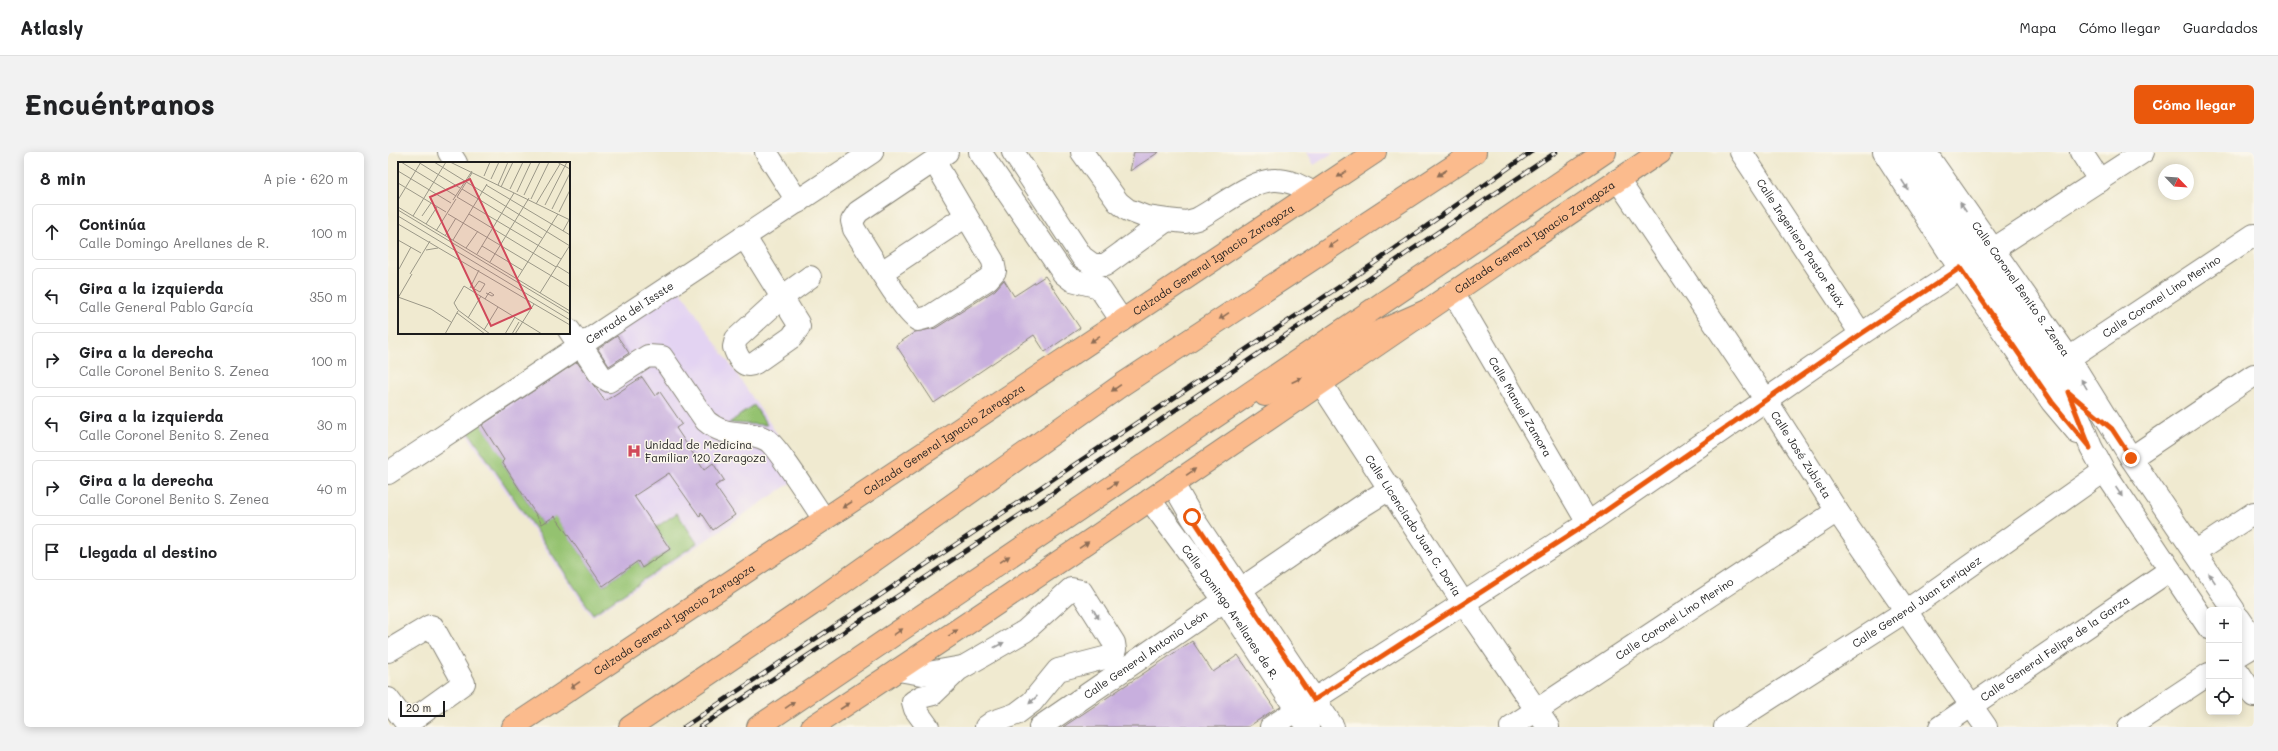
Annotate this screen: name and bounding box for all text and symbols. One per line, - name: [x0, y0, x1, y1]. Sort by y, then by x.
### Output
- text: Atlasly: [20, 15, 83, 40]
- text: Mapa: [2020, 18, 2057, 37]
- text: Cómo llegar: [2079, 18, 2161, 37]
- text: Guardados: [2183, 18, 2258, 37]
- button: Cómo llegar: [2134, 85, 2254, 124]
- text: Encuéntranos: [24, 86, 215, 122]
- inset map: [398, 162, 570, 334]
- north arrow: [2158, 164, 2194, 200]
- text: 8 min: [40, 167, 86, 189]
- text: A pie · 620 m: [263, 170, 348, 187]
- one-way arrow: [1337, 170, 1348, 178]
- one-way arrow: [1436, 170, 1448, 177]
- street label: Calle Ingeniero Pastor Ruáx: [1753, 175, 1850, 310]
- street label: Calzada General Ignacio Zaragoza: [1451, 177, 1618, 297]
- one-way arrow: [1901, 179, 1909, 190]
- street label: Calzada General Ignacio Zaragoza: [1130, 200, 1297, 319]
- one-way arrow: [1959, 202, 1967, 213]
- text: Continúa: [79, 214, 146, 234]
- street label: Calle Coronel Benito S. Zenea: [1969, 218, 2074, 359]
- icon: ahead: [41, 221, 63, 243]
- text: 100 m: [311, 224, 347, 241]
- text: Calle Domingo Arellanes de R.: [79, 234, 269, 251]
- one-way arrow: [1327, 241, 1339, 248]
- street label: Calle Coronel Lino Merino: [2099, 251, 2223, 341]
- text: Gira a la izquierda: [79, 278, 224, 298]
- street label: Cerrada del Issste: [582, 278, 676, 347]
- icon: left: [41, 285, 63, 307]
- text: 350 m: [309, 288, 347, 305]
- text: Calle General Pablo García: [79, 298, 254, 315]
- one-way arrow: [1219, 312, 1230, 320]
- one-way arrow: [1089, 335, 1100, 343]
- text: Gira a la derecha: [79, 342, 213, 362]
- icon: right: [41, 349, 63, 371]
- text: 100 m: [311, 352, 347, 369]
- street label: Calle Manuel Zamora: [1485, 354, 1556, 459]
- text: Calle Coronel Benito S. Zenea: [79, 362, 269, 379]
- one-way arrow: [1291, 377, 1303, 383]
- one-way arrow: [2081, 378, 2088, 390]
- street label: Calzada General Ignacio Zaragoza: [860, 380, 1027, 498]
- one-way arrow: [1111, 384, 1122, 392]
- text: Gira a la izquierda: [79, 406, 224, 426]
- street label: Calle José Zubieta: [1768, 408, 1835, 501]
- icon: left: [41, 413, 63, 435]
- text: 30 m: [317, 416, 347, 433]
- text: Calle Coronel Benito S. Zenea: [79, 426, 269, 443]
- place label: Unidad de Medicina Familiar 120 Zaragoza: [645, 437, 766, 465]
- hospital icon: Unidad de Medicina Familiar 120 Zaragoza: [626, 443, 642, 459]
- route end: [2122, 449, 2140, 467]
- street label: Calle Licenciado Juan C. Doria: [1362, 451, 1465, 599]
- one-way arrow: [1186, 468, 1197, 476]
- text: Gira a la derecha: [79, 470, 213, 490]
- icon: right: [41, 477, 63, 499]
- text: 40 m: [317, 480, 347, 497]
- one-way arrow: [1107, 481, 1118, 489]
- one-way arrow: [2115, 487, 2122, 498]
- text: Calle Coronel Benito S. Zenea: [79, 490, 269, 507]
- one-way arrow: [842, 501, 852, 509]
- route start: [1183, 508, 1201, 526]
- icon: arrive: [41, 541, 63, 563]
- one-way arrow: [1079, 541, 1089, 549]
- street label: Calle Domingo Arellanes de R.: [1179, 541, 1283, 682]
- text: Llegada al destino: [79, 542, 217, 562]
- street label: Calle General Juan Enríquez: [1849, 552, 1984, 651]
- one-way arrow: [1000, 555, 1010, 563]
- street label: Calzada General Ignacio Zaragoza: [590, 560, 758, 678]
- one-way arrow: [2208, 572, 2216, 583]
- street label: Calle Coronel Lino Merino: [1612, 573, 1736, 663]
- street label: Calle General Felipe de la Garza: [1977, 592, 2132, 704]
- street label: Calle General Antonio León: [1080, 606, 1210, 702]
- map controls: [2206, 607, 2242, 715]
- button: +: [2206, 607, 2242, 643]
- one-way arrow: [1093, 608, 1100, 619]
- one-way arrow: [893, 628, 903, 636]
- one-way arrow: [947, 630, 959, 637]
- one-way arrow: [993, 642, 1004, 649]
- button: −: [2206, 643, 2242, 679]
- button: locate: [2206, 679, 2242, 715]
- one-way arrow: [570, 681, 581, 689]
- one-way arrow: [1028, 695, 1038, 705]
- scale bar: [400, 699, 445, 718]
- text: 20 m: [406, 700, 431, 715]
- one-way arrow: [785, 701, 796, 709]
- one-way arrow: [839, 702, 851, 709]

